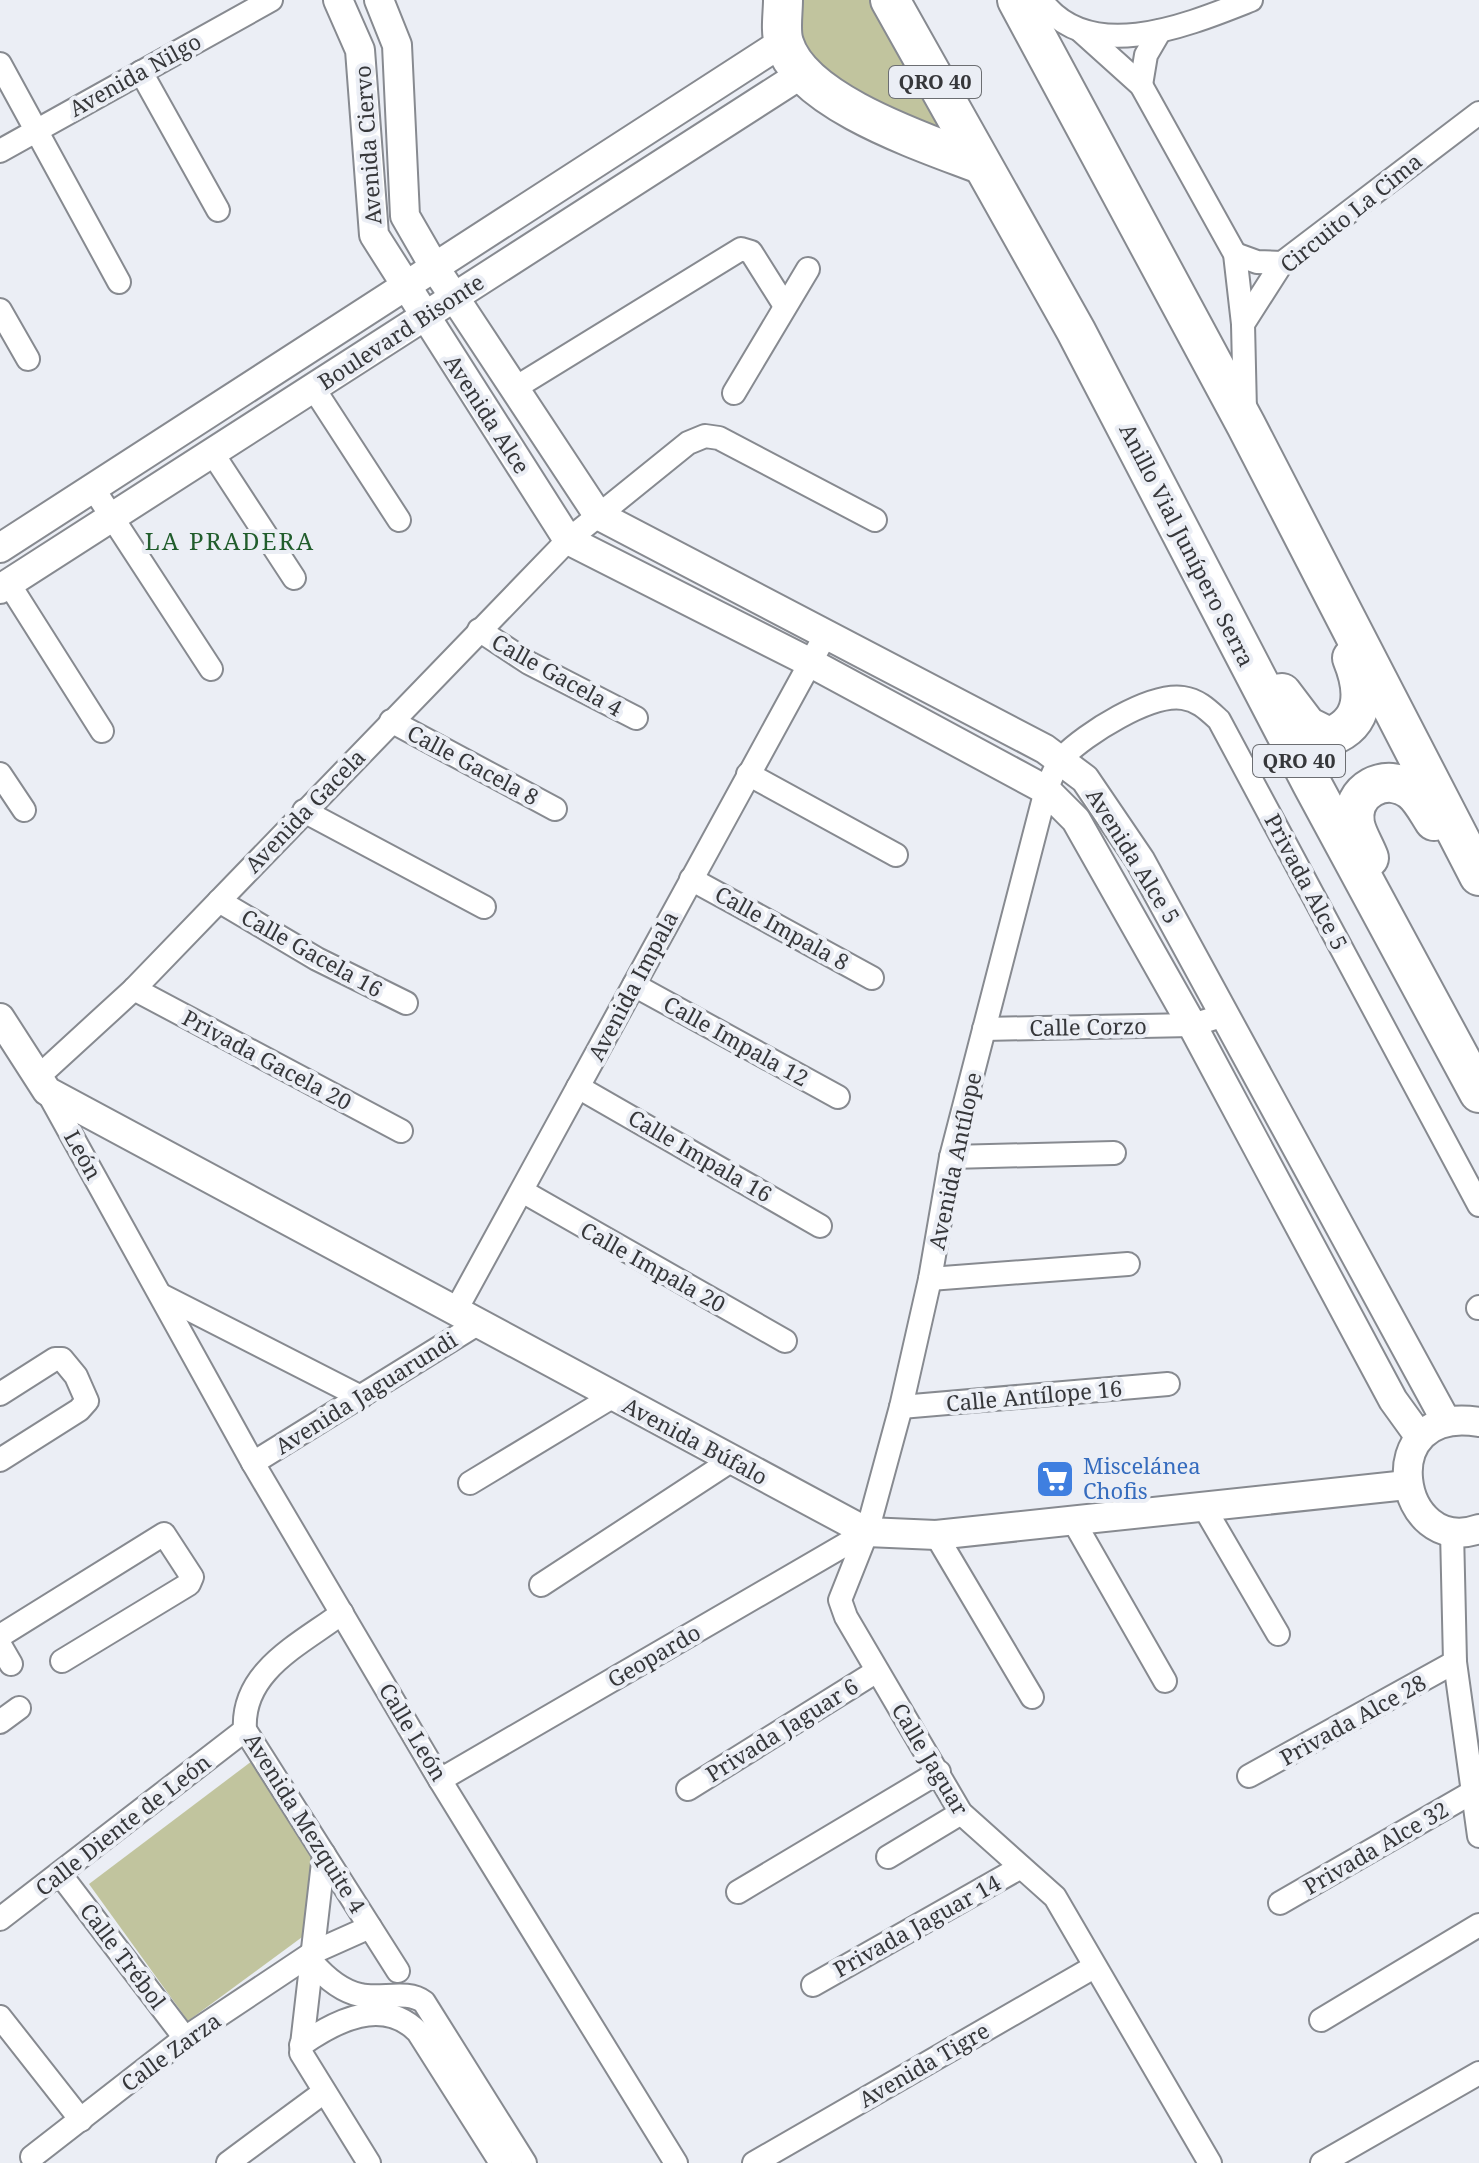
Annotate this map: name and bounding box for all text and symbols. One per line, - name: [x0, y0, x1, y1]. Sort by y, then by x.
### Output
- street label: Avenida Nilgo: [63, 25, 206, 123]
- street label: Avenida Ciervo: [346, 64, 388, 226]
- road number: QRO 40: [889, 66, 981, 98]
- street label: Circuito La Cima: [1273, 146, 1428, 279]
- street label: Boulevard Bisonte: [312, 266, 489, 396]
- street label: Avenida Alce: [438, 348, 538, 479]
- street label: Anillo Vial Junípero Serra: [1113, 418, 1262, 671]
- district label: LA PRADERA: [145, 524, 315, 557]
- street label: Calle Gacela 4: [487, 626, 628, 722]
- street label: Calle Gacela 8: [402, 717, 544, 811]
- street label: Avenida Gacela: [237, 742, 371, 879]
- road number: QRO 40: [1253, 745, 1345, 777]
- street label: Avenida Alce 5: [1080, 782, 1188, 929]
- street label: Privada Alce 5: [1258, 808, 1355, 955]
- street label: Calle Impala 8: [710, 878, 855, 976]
- street label: Calle Gacela 16: [236, 901, 389, 1003]
- street label: Avenida Impala: [580, 905, 684, 1066]
- street label: Calle Impala 12: [659, 988, 814, 1092]
- street label: Privada Gacela 20: [178, 1002, 357, 1116]
- street label: Calle Corzo: [1029, 1010, 1147, 1042]
- street label: Avenida Antílope: [921, 1069, 987, 1252]
- street label: Calle Impala 16: [623, 1102, 778, 1208]
- street label: León: [58, 1124, 110, 1185]
- street label: Calle Impala 20: [576, 1214, 731, 1318]
- street label: Avenida Jaguarundi: [269, 1324, 462, 1460]
- street label: Calle Antílope 16: [945, 1372, 1123, 1418]
- street label: Avenida Búfalo: [618, 1389, 773, 1491]
- place label: Miscelánea Chofis: [1083, 1450, 1201, 1505]
- supermarket icon: Miscelánea Chofis: [1034, 1458, 1076, 1500]
- street label: Geopardo: [602, 1616, 705, 1694]
- street label: Privada Alce 28: [1274, 1667, 1431, 1772]
- street label: Privada Jaguar 6: [700, 1670, 863, 1788]
- street label: Calle León: [373, 1677, 455, 1786]
- street label: Calle Jaguar: [886, 1697, 976, 1821]
- street label: Avenida Mezquite 4: [238, 1727, 373, 1918]
- street label: Calle Diente de León: [29, 1746, 216, 1902]
- street label: Privada Alce 32: [1298, 1793, 1453, 1901]
- street label: Privada Jaguar 14: [828, 1867, 1005, 1983]
- street label: Calle Trébol: [74, 1896, 174, 2015]
- street label: Calle Zarza: [114, 2005, 226, 2098]
- street label: Avenida Tigre: [853, 2015, 994, 2114]

